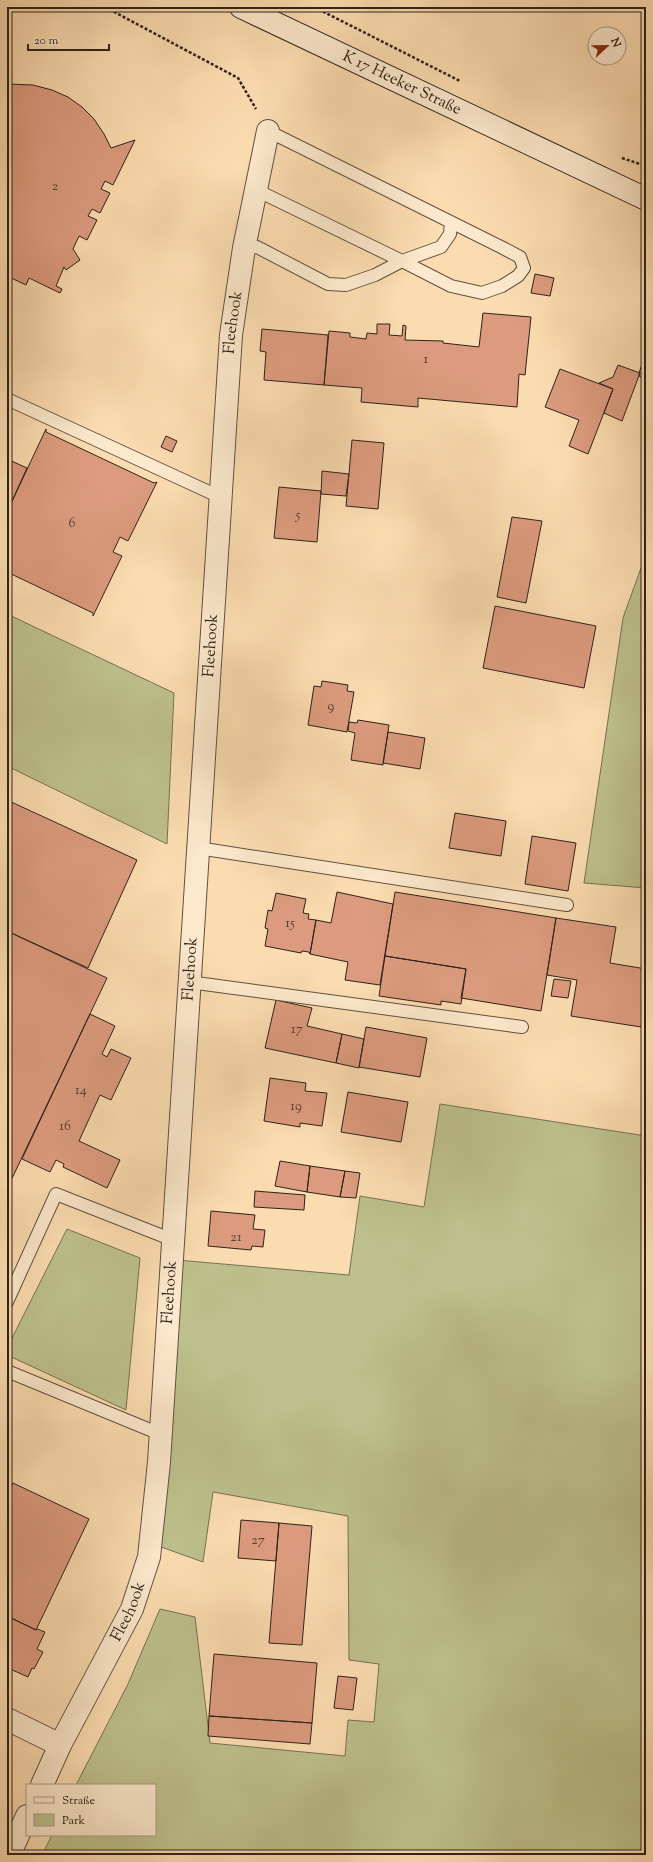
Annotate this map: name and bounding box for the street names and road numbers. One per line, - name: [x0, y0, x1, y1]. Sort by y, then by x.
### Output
- street label: K 17 Heeker Straße: [339, 45, 465, 121]
- street label: Fleehook: [218, 289, 249, 355]
- street label: Fleehook: [198, 613, 225, 678]
- street label: Fleehook: [177, 936, 204, 1001]
- street label: Fleehook: [156, 1260, 183, 1325]
- street label: Fleehook: [105, 1579, 152, 1646]

